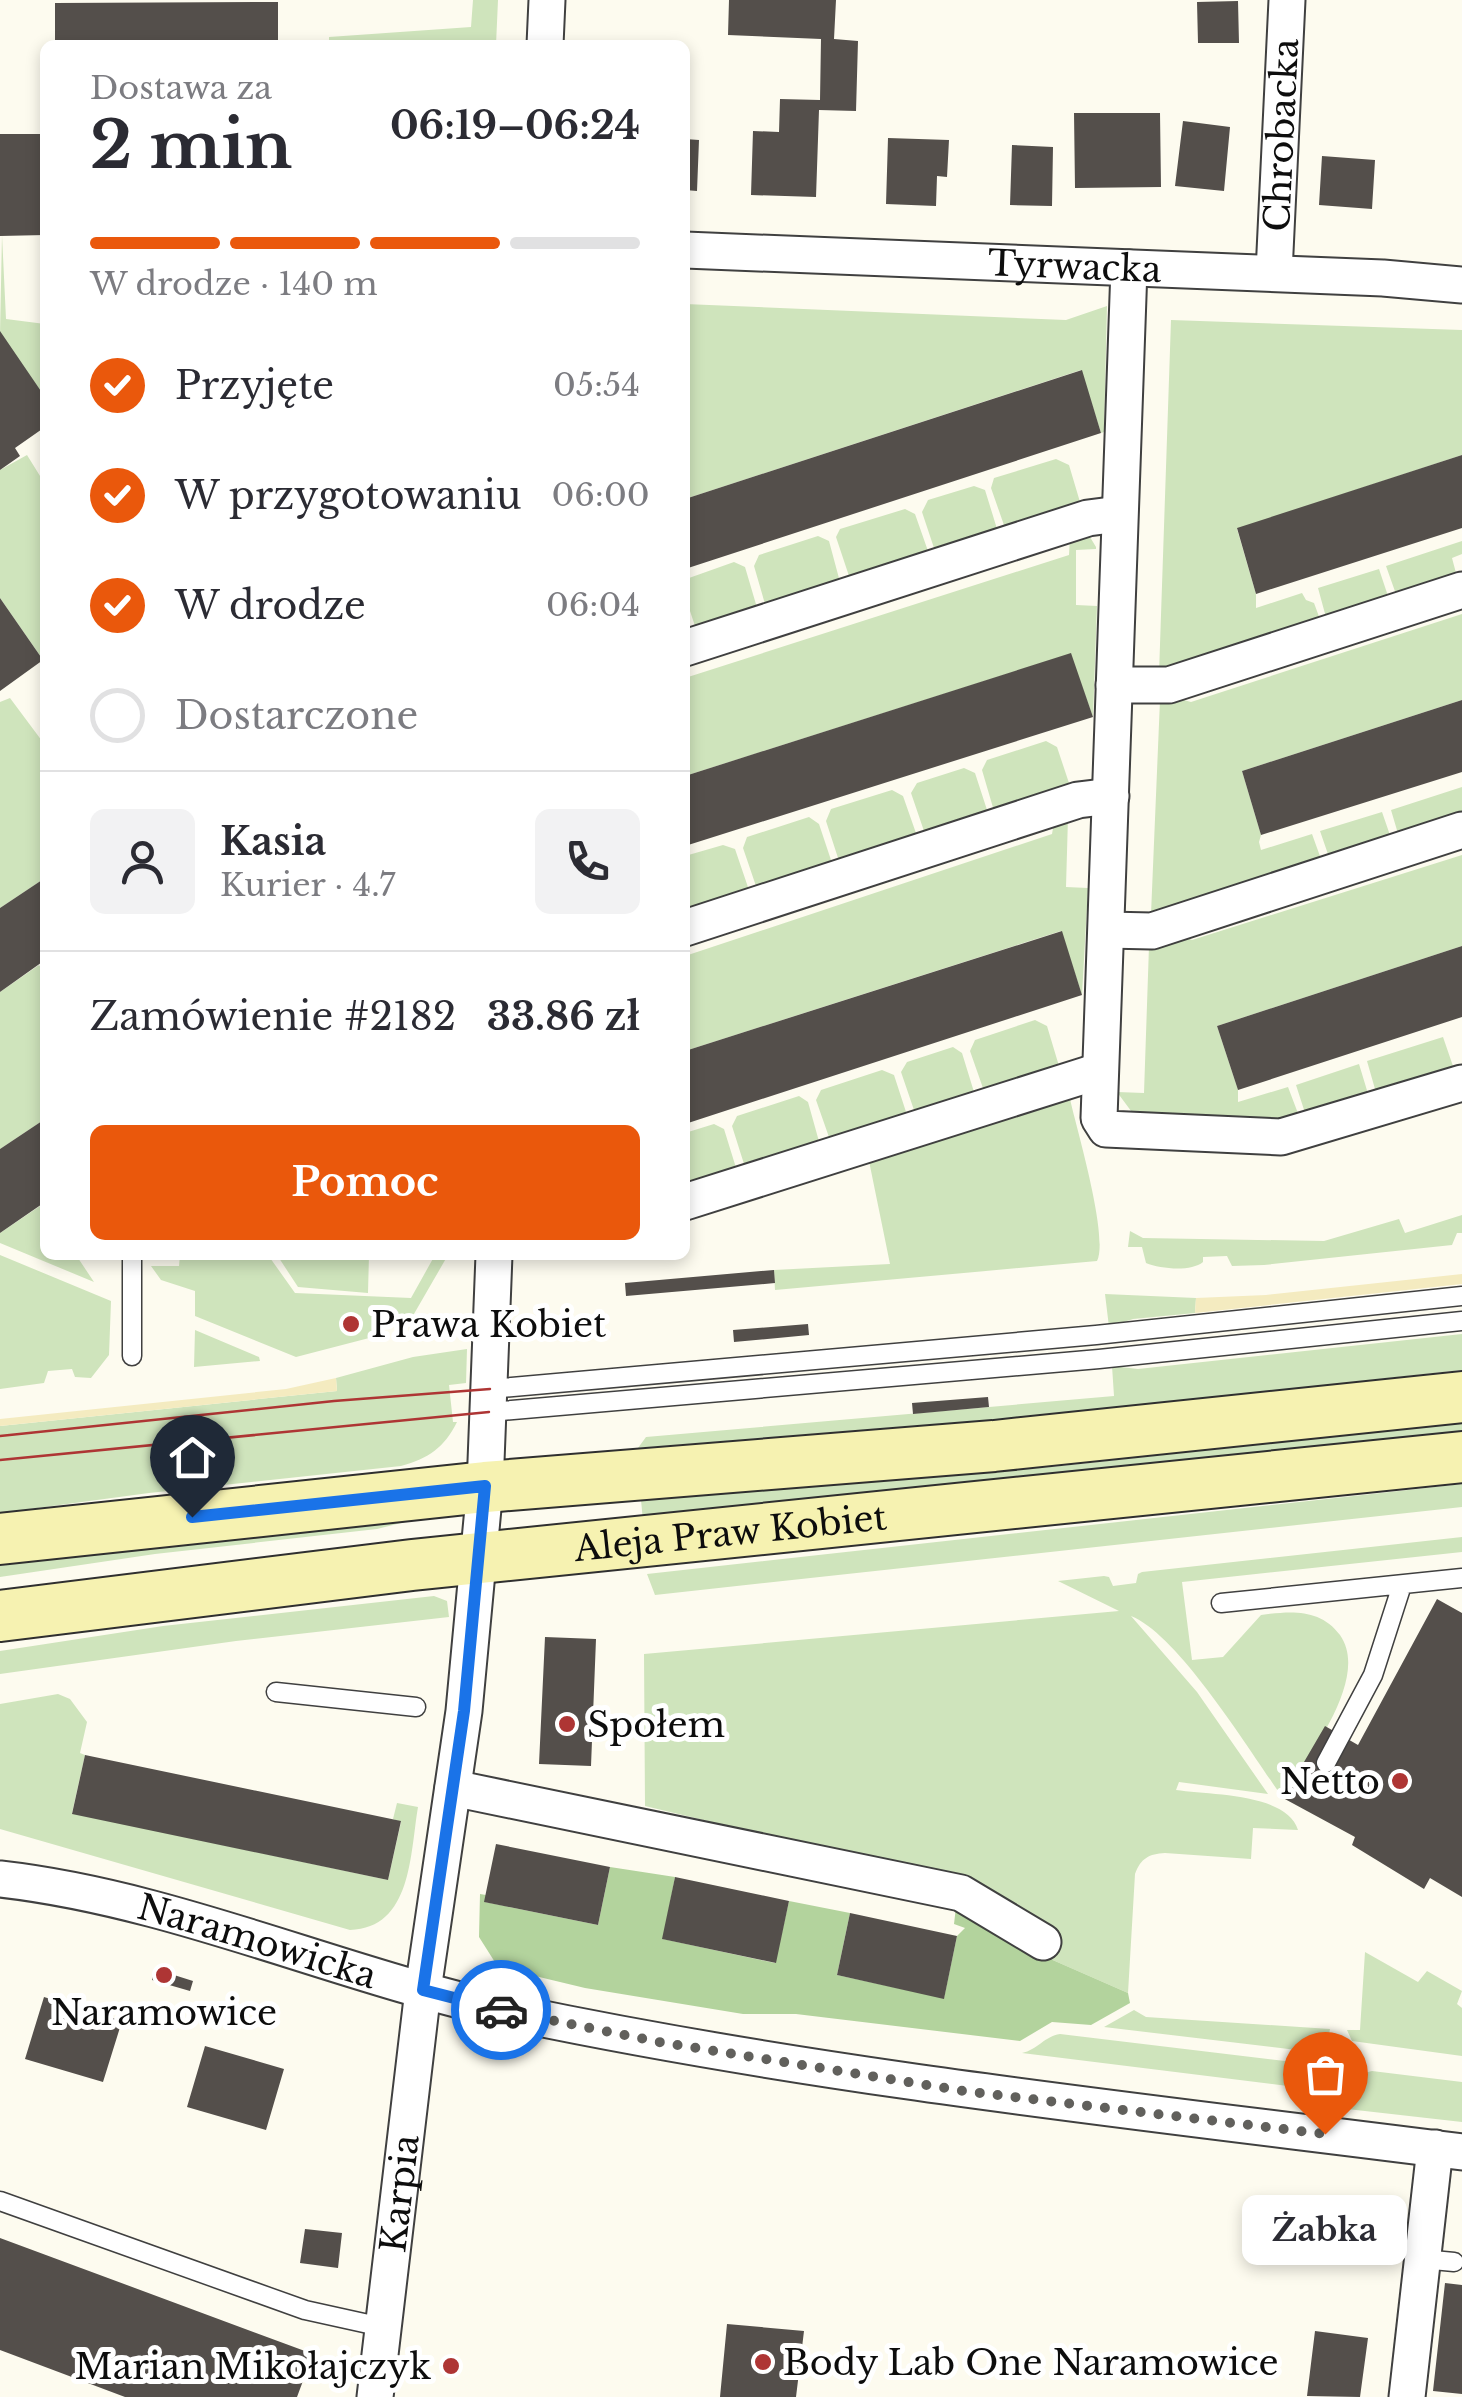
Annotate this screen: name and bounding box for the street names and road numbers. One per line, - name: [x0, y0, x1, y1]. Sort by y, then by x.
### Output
- street label: Chrobacka: [1254, 37, 1307, 233]
- street label: Tyrwacka: [987, 241, 1163, 291]
- street label: Aleja Praw Kobiet: [571, 1495, 888, 1570]
- street label: Naramowicka: [133, 1885, 382, 1997]
- street label: Karpia: [371, 2131, 427, 2255]

